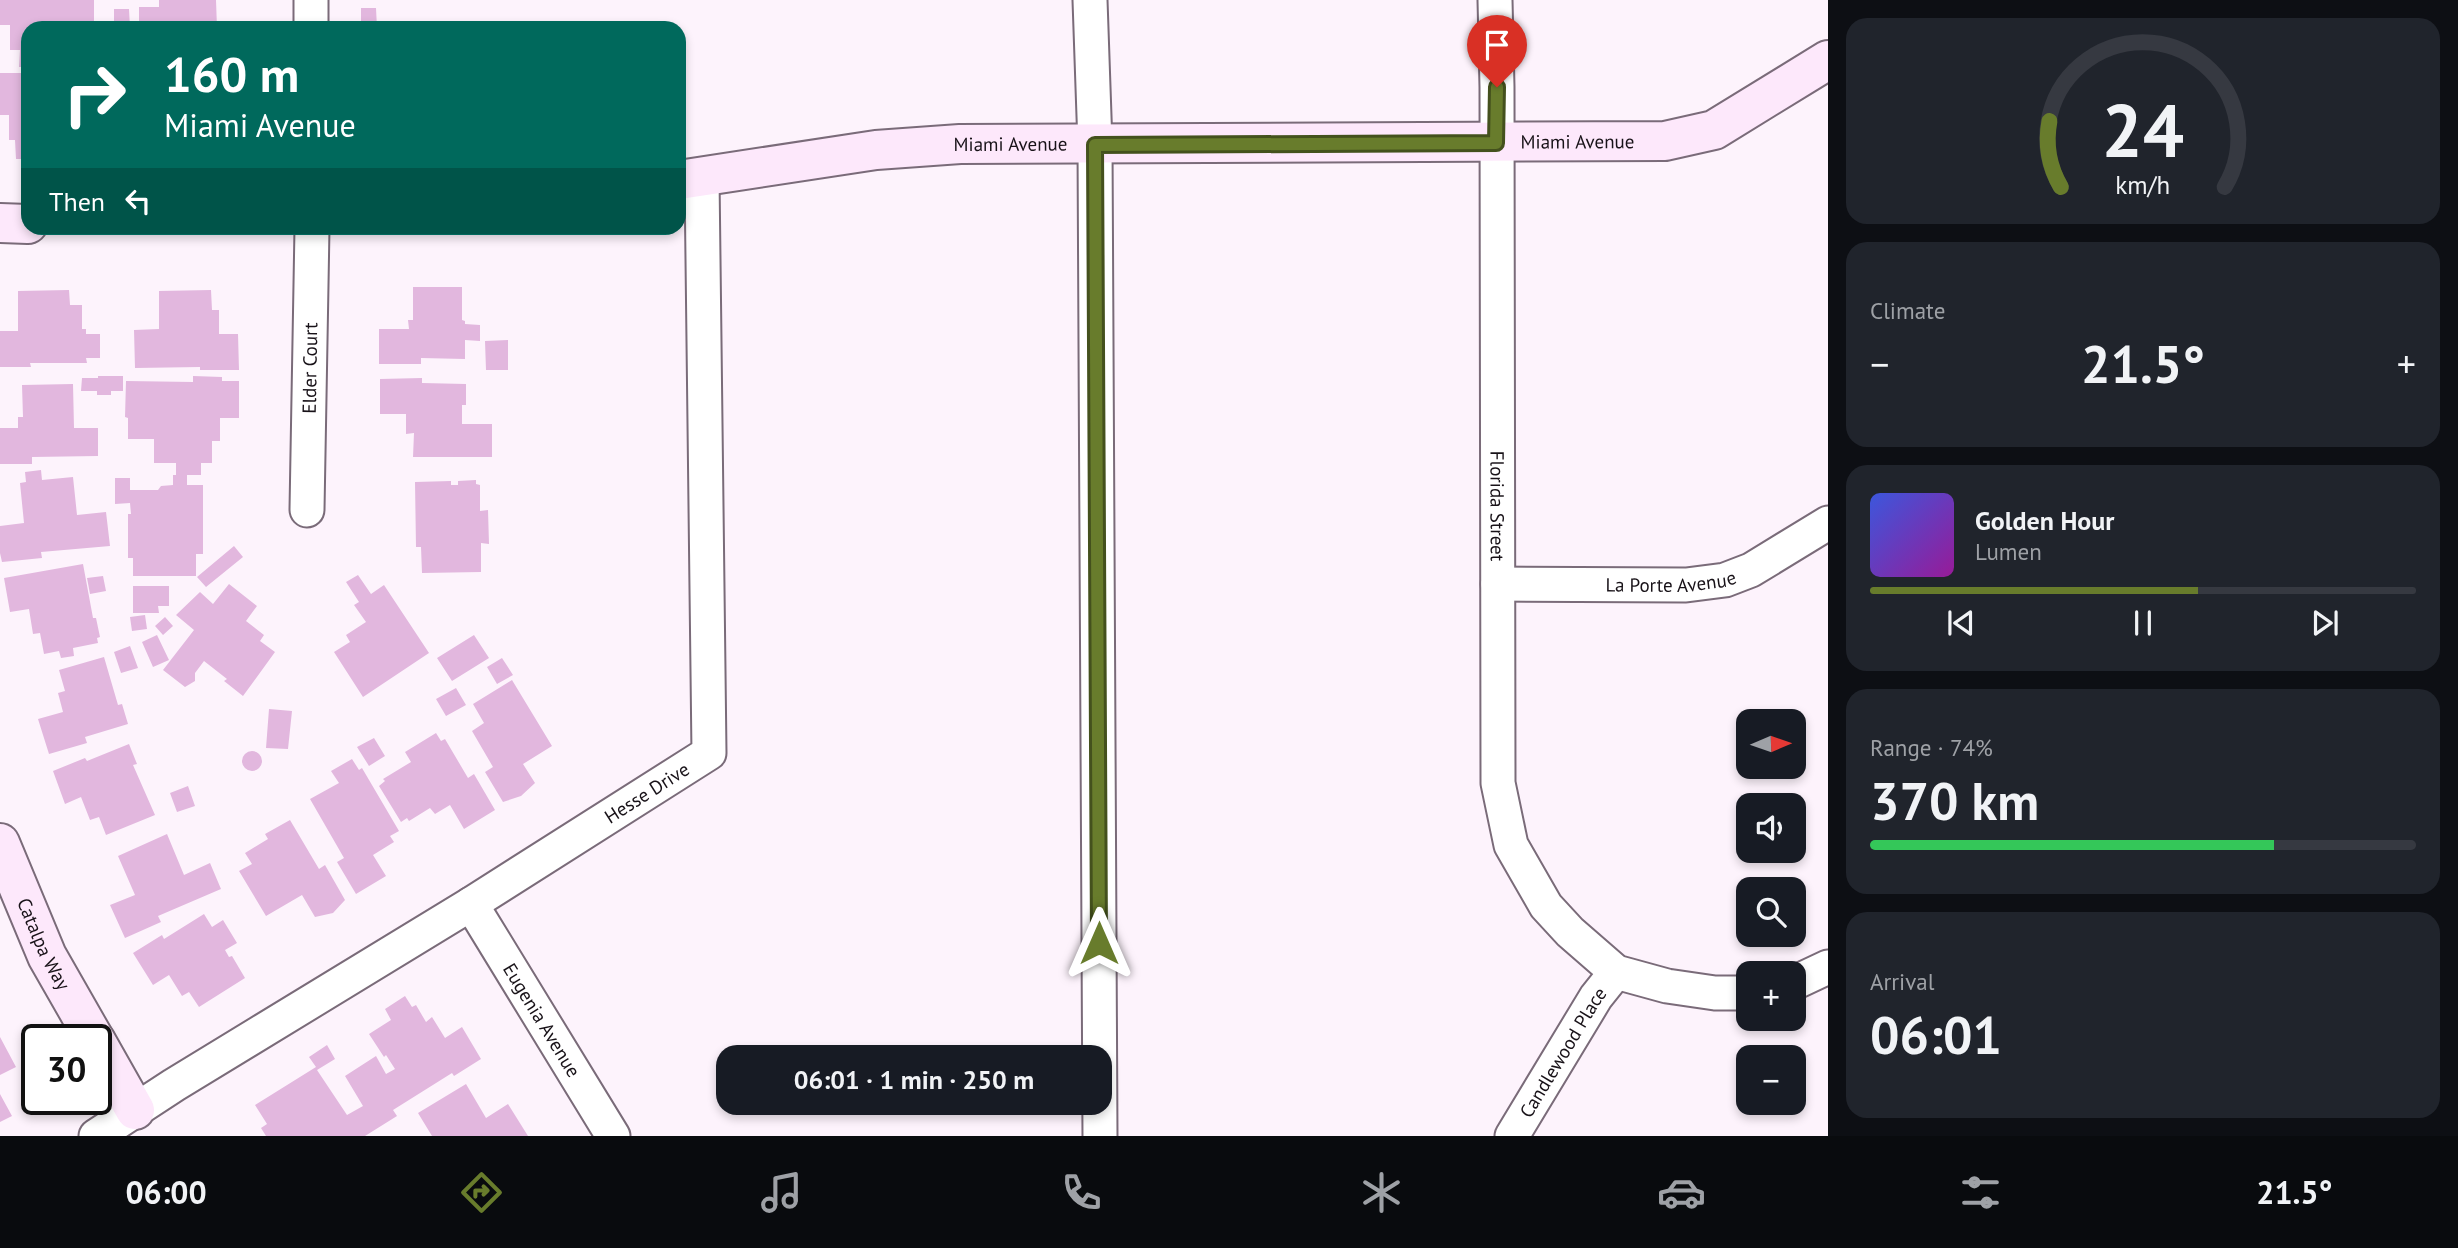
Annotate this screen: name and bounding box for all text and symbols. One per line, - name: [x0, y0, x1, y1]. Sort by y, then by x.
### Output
- pin: [1467, 15, 1527, 87]
- icon: arrive: [1478, 26, 1516, 64]
- text: 160 m: [164, 42, 299, 106]
- icon: right: [49, 49, 140, 140]
- text: 24: [2102, 83, 2184, 177]
- text: Miami Avenue: [164, 104, 356, 146]
- street label: Miami Avenue: [1520, 129, 1635, 154]
- street label: Miami Avenue: [953, 132, 1068, 156]
- text: km/h: [2116, 169, 2170, 201]
- icon: left: [119, 182, 157, 220]
- text: Then: [49, 185, 105, 218]
- text: Climate: [1870, 296, 1945, 325]
- street label: Elder Court: [297, 322, 322, 414]
- text: 21.5°: [2081, 330, 2205, 397]
- text: −: [1870, 339, 1889, 388]
- text: +: [2397, 339, 2416, 388]
- street label: Florida Street: [1486, 451, 1510, 562]
- text: Golden Hour: [1975, 504, 2114, 537]
- text: Lumen: [1975, 537, 2042, 566]
- street label: La Porte Avenue: [1606, 565, 1740, 597]
- icon: previous: [1942, 604, 1980, 642]
- icon: pause: [2124, 604, 2162, 642]
- icon: next: [2306, 604, 2344, 642]
- north arrow: [1736, 709, 1806, 779]
- map controls: [1736, 709, 1806, 1115]
- text: Range · 74%: [1870, 733, 1993, 762]
- street label: Hesse Drive: [600, 757, 693, 828]
- text: 370 km: [1870, 767, 2039, 834]
- button: sound: [1736, 793, 1806, 863]
- button: search: [1736, 877, 1806, 947]
- street label: Catalpa Way: [12, 894, 76, 994]
- position arrow: [1062, 906, 1136, 980]
- street label: Eugenia Avenue: [498, 959, 586, 1081]
- button: +: [1736, 961, 1806, 1031]
- text: Arrival: [1870, 967, 1934, 996]
- street label: Candlewood Place: [1514, 982, 1612, 1122]
- text: 06:01: [1870, 1001, 2002, 1068]
- speed limit sign: 30: [21, 1024, 112, 1115]
- button: −: [1736, 1045, 1806, 1115]
- text: 06:01 · 1 min · 250 m: [794, 1063, 1034, 1096]
- icon: directions: [457, 1168, 506, 1217]
- icon: music: [757, 1168, 806, 1217]
- icon: phone: [1057, 1168, 1106, 1217]
- icon: climate: [1357, 1168, 1406, 1217]
- icon: car: [1657, 1168, 1706, 1217]
- icon: filters: [1956, 1168, 2005, 1217]
- text: 06:00: [125, 1171, 207, 1213]
- text: 21.5°: [2256, 1171, 2333, 1213]

